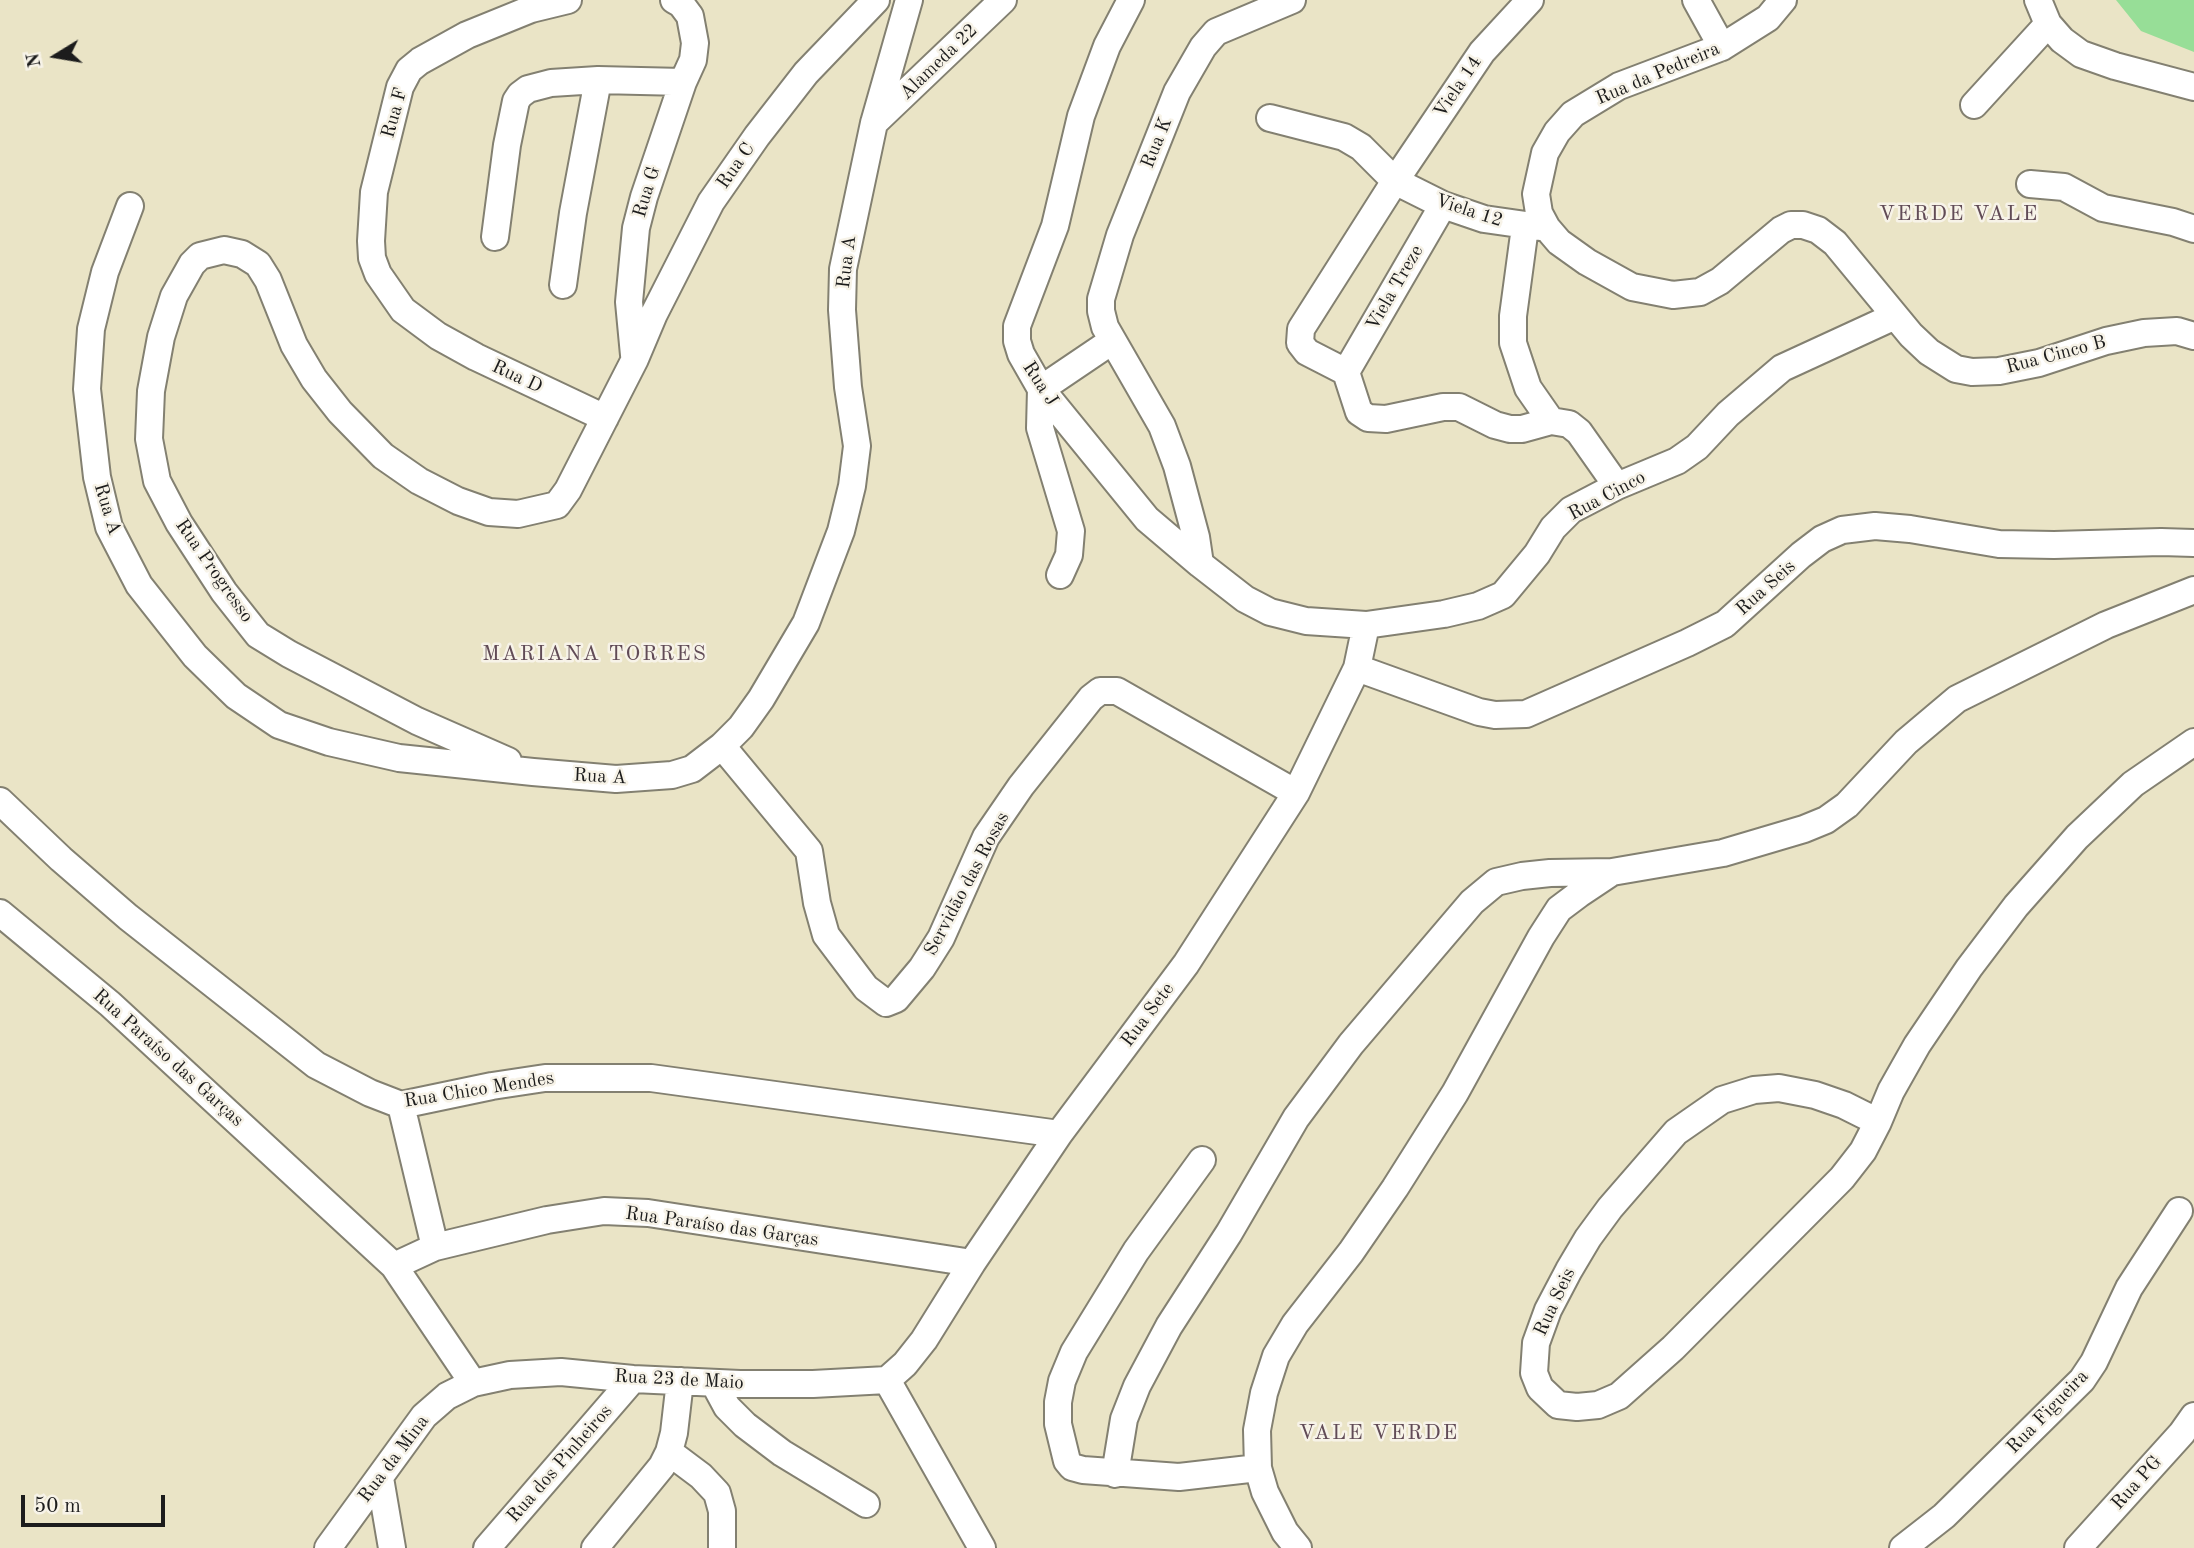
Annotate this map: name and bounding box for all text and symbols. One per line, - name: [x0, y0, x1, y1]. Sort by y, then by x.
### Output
- street label: Alameda 22: [895, 19, 983, 105]
- north arrow: [21, 21, 91, 91]
- street label: Rua da Pedreira: [1593, 38, 1723, 110]
- text: N: [24, 51, 46, 69]
- street label: Viela 14: [1429, 52, 1487, 122]
- street label: Rua F: [377, 85, 413, 141]
- street label: Rua K: [1137, 114, 1177, 172]
- street label: Rua C: [712, 138, 760, 194]
- street label: Rua G: [628, 164, 666, 220]
- street label: Viela 12: [1432, 189, 1506, 233]
- district label: VERDE VALE: [1880, 201, 2038, 227]
- street label: Rua A: [832, 234, 862, 290]
- street label: Viela Treze: [1361, 241, 1429, 335]
- street label: Rua Cinco B: [2003, 331, 2109, 379]
- street label: Rua D: [488, 355, 546, 399]
- street label: Rua J: [1017, 357, 1063, 411]
- street label: Rua Cinco: [1564, 466, 1650, 526]
- street label: Rua A: [88, 480, 126, 538]
- street label: Rua Progresso: [170, 515, 258, 627]
- street label: Rua Seis: [1731, 555, 1801, 621]
- district label: MARIANA TORRES: [484, 641, 706, 667]
- street label: Rua A: [573, 764, 627, 790]
- street label: Servidão das Rosas: [920, 808, 1014, 960]
- street label: Rua Sete: [1117, 978, 1179, 1052]
- street label: Rua Paraíso das Garças: [88, 984, 248, 1132]
- street label: Rua Chico Mendes: [402, 1067, 556, 1113]
- street label: Rua Paraíso das Garças: [624, 1202, 820, 1252]
- street label: Rua Seis: [1529, 1264, 1581, 1340]
- street label: Rua 23 de Maio: [614, 1365, 744, 1395]
- street label: Rua Figueira: [2002, 1365, 2094, 1459]
- street label: Rua dos Pinheiros: [502, 1400, 618, 1528]
- street label: Rua da Mina: [354, 1411, 434, 1507]
- district label: VALE VERDE: [1300, 1420, 1458, 1446]
- street label: Rua PG: [2107, 1451, 2167, 1515]
- scale bar: [24, 1482, 168, 1526]
- text: 50 m: [34, 1496, 81, 1517]

